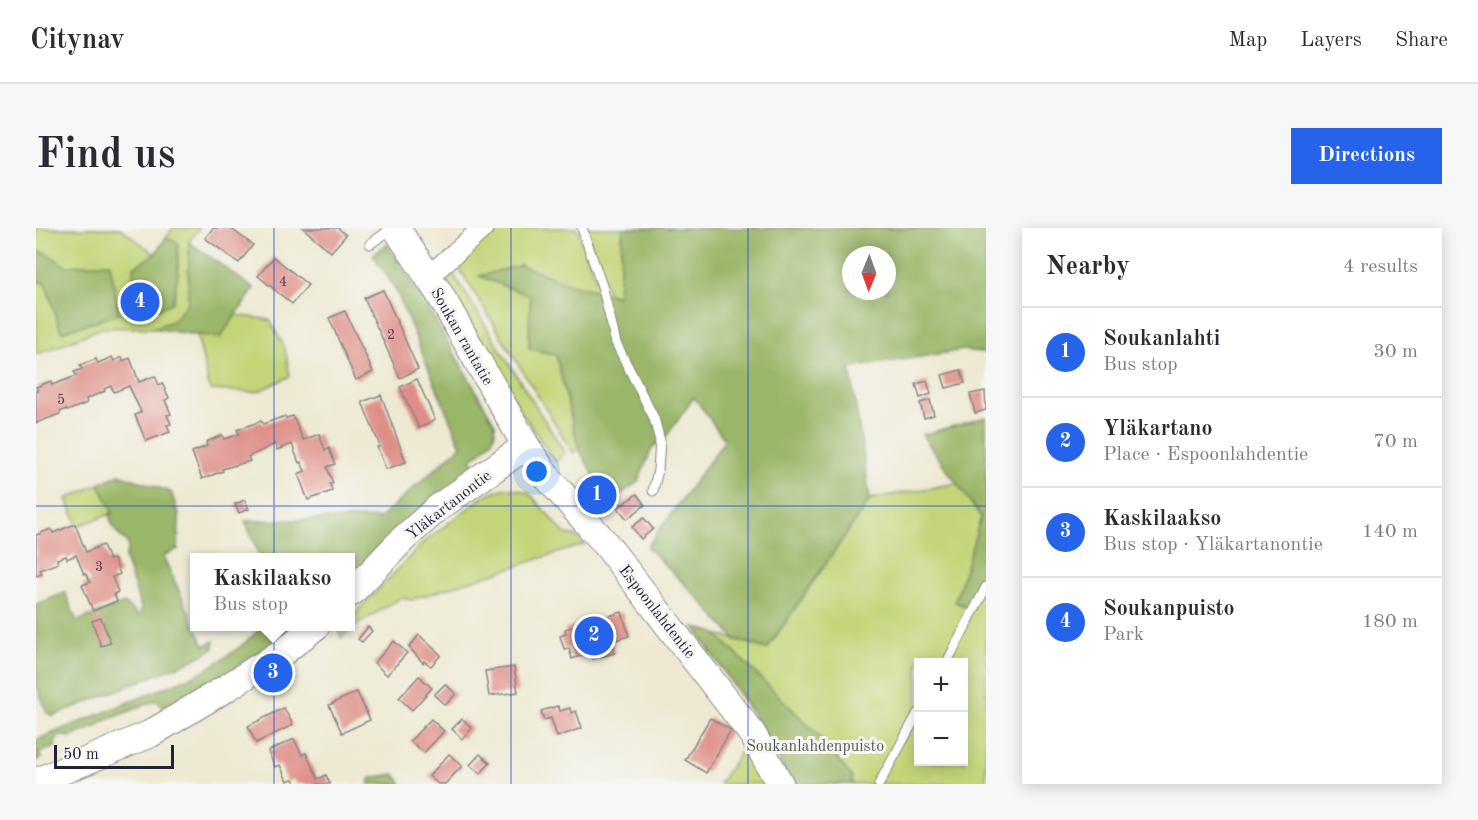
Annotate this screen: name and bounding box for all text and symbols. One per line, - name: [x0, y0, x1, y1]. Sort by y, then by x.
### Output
- text: Citynav: [30, 27, 125, 55]
- text: Map: [1228, 30, 1267, 51]
- text: Layers: [1300, 30, 1362, 51]
- text: Share: [1395, 30, 1448, 51]
- button: Directions: [1291, 128, 1442, 184]
- text: Find us: [36, 135, 175, 177]
- north arrow: [842, 246, 896, 300]
- text: Nearby: [1046, 254, 1130, 280]
- text: 4 results: [1343, 257, 1418, 277]
- house number: 4: [279, 275, 287, 289]
- pin: 4: [120, 280, 160, 325]
- street label: Soukan rantatie: [427, 286, 496, 388]
- house number: 2: [387, 328, 395, 342]
- text: Soukanlahti: [1103, 328, 1220, 350]
- text: 1: [1060, 342, 1071, 362]
- text: 30 m: [1373, 342, 1418, 362]
- text: Bus stop: [1103, 355, 1178, 375]
- house number: 5: [57, 393, 65, 407]
- text: Yläkartano: [1103, 418, 1213, 440]
- text: 2: [1060, 432, 1071, 452]
- text: 70 m: [1373, 432, 1418, 452]
- text: Place · Espoonlahdentie: [1103, 445, 1308, 465]
- your location: [522, 457, 551, 486]
- street label: Yläkartanontie: [404, 468, 495, 543]
- pin: 1: [578, 472, 616, 518]
- text: Kaskilaakso: [1103, 508, 1221, 530]
- text: 3: [1060, 522, 1071, 542]
- text: 140 m: [1362, 522, 1418, 542]
- text: Bus stop · Yläkartanontie: [1103, 535, 1323, 555]
- popup: [190, 553, 355, 631]
- house number: 3: [95, 560, 103, 574]
- street label: Espoonlahdentie: [615, 563, 698, 662]
- text: Kaskilaakso: [213, 568, 332, 590]
- text: Bus stop: [213, 595, 288, 615]
- text: Soukanpuisto: [1103, 598, 1235, 620]
- text: 4: [1060, 612, 1071, 632]
- text: 180 m: [1362, 612, 1418, 632]
- pin: 2: [574, 614, 614, 658]
- text: Park: [1103, 625, 1144, 645]
- pin: 3: [254, 650, 292, 696]
- map controls: [914, 658, 968, 766]
- button: +: [914, 658, 968, 712]
- button: −: [914, 712, 968, 766]
- park label: Soukanlahdenpuisto: [746, 739, 884, 755]
- scale bar: [54, 742, 174, 770]
- text: 50 m: [63, 747, 99, 763]

